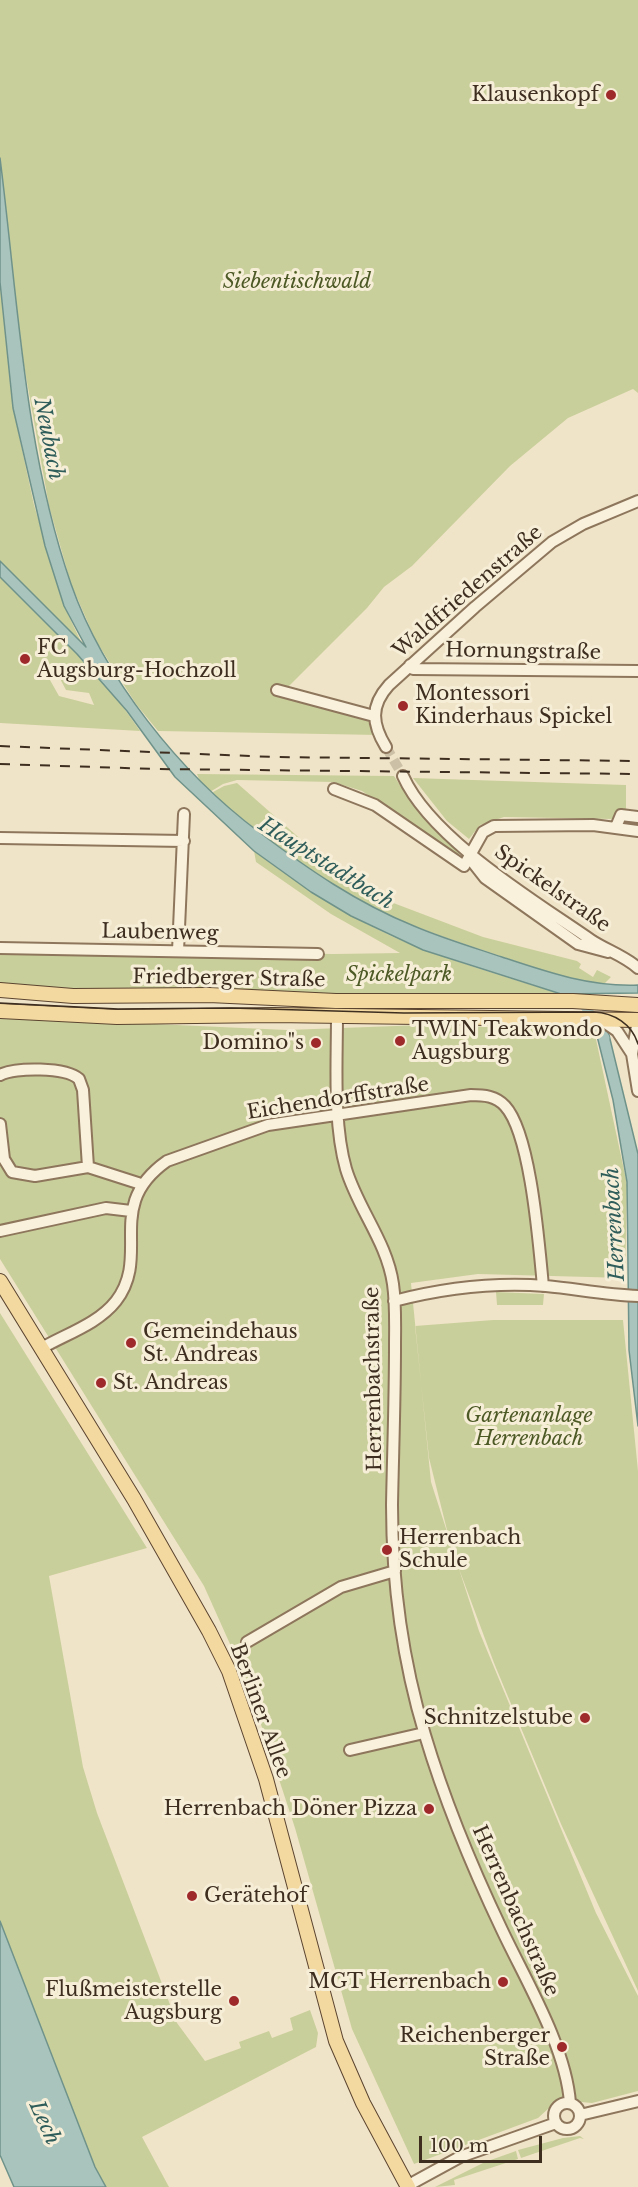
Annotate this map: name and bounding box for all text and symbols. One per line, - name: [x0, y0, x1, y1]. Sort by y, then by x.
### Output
- place label: Klausenkopf: [472, 83, 599, 107]
- marker: Klausenkopf: [604, 88, 618, 102]
- park label: Siebentischwald: [223, 270, 371, 294]
- water label: Neubach: [28, 396, 68, 482]
- street label: Waldfriedenstraße: [388, 521, 548, 663]
- place label: FC Augsburg-Hochzoll: [37, 636, 236, 683]
- street label: Hornungstraße: [445, 639, 601, 665]
- marker: FC Augsburg-Hochzoll: [18, 652, 32, 666]
- place label: Montessori Kinderhaus Spickel: [415, 682, 612, 729]
- marker: Montessori Kinderhaus Spickel: [396, 699, 410, 713]
- water label: Hauptstadtbach: [254, 812, 398, 916]
- street label: Spickelstraße: [489, 840, 615, 938]
- street label: Laubenweg: [101, 920, 219, 946]
- park label: Spickelpark: [346, 963, 452, 987]
- street label: Friedberger Straße: [132, 965, 326, 993]
- place label: TWIN Teakwondo Augsburg: [412, 1018, 603, 1065]
- place label: Domino"s: [202, 1031, 304, 1055]
- marker: TWIN Teakwondo Augsburg: [393, 1034, 407, 1048]
- marker: Domino"s: [309, 1036, 323, 1050]
- street label: Eichendorffstraße: [245, 1073, 431, 1125]
- water label: Herrenbach: [599, 1166, 631, 1282]
- street label: Herrenbachstraße: [360, 1287, 388, 1471]
- place label: Gemeindehaus St. Andreas: [143, 1320, 298, 1367]
- marker: Gemeindehaus St. Andreas: [124, 1336, 138, 1350]
- place label: St. Andreas: [113, 1371, 228, 1395]
- marker: St. Andreas: [94, 1376, 108, 1390]
- park label: Gartenanlage Herrenbach: [465, 1404, 593, 1451]
- place label: Herrenbach Schule: [399, 1526, 521, 1573]
- marker: Herrenbach Schule: [380, 1543, 394, 1557]
- street label: Berliner Allee: [225, 1640, 295, 1782]
- place label: Schnitzelstube: [424, 1706, 573, 1730]
- marker: Schnitzelstube: [578, 1711, 592, 1725]
- place label: Herrenbach Döner Pizza: [164, 1797, 417, 1821]
- marker: Herrenbach Döner Pizza: [422, 1802, 436, 1816]
- street label: Herrenbachstraße: [466, 1822, 564, 2000]
- place label: Gerätehof: [204, 1884, 308, 1908]
- marker: Gerätehof: [185, 1889, 199, 1903]
- place label: MGT Herrenbach: [308, 1970, 491, 1994]
- marker: MGT Herrenbach: [496, 1975, 510, 1989]
- place label: Flußmeisterstelle Augsburg: [45, 1978, 222, 2025]
- marker: Flußmeisterstelle Augsburg: [227, 1994, 241, 2008]
- place label: Reichenberger Straße: [399, 2024, 550, 2071]
- marker: Reichenberger Straße: [555, 2040, 569, 2054]
- water label: Lech: [23, 2097, 65, 2149]
- scale bar: [422, 2124, 545, 2162]
- text: 100 m: [430, 2135, 488, 2157]

